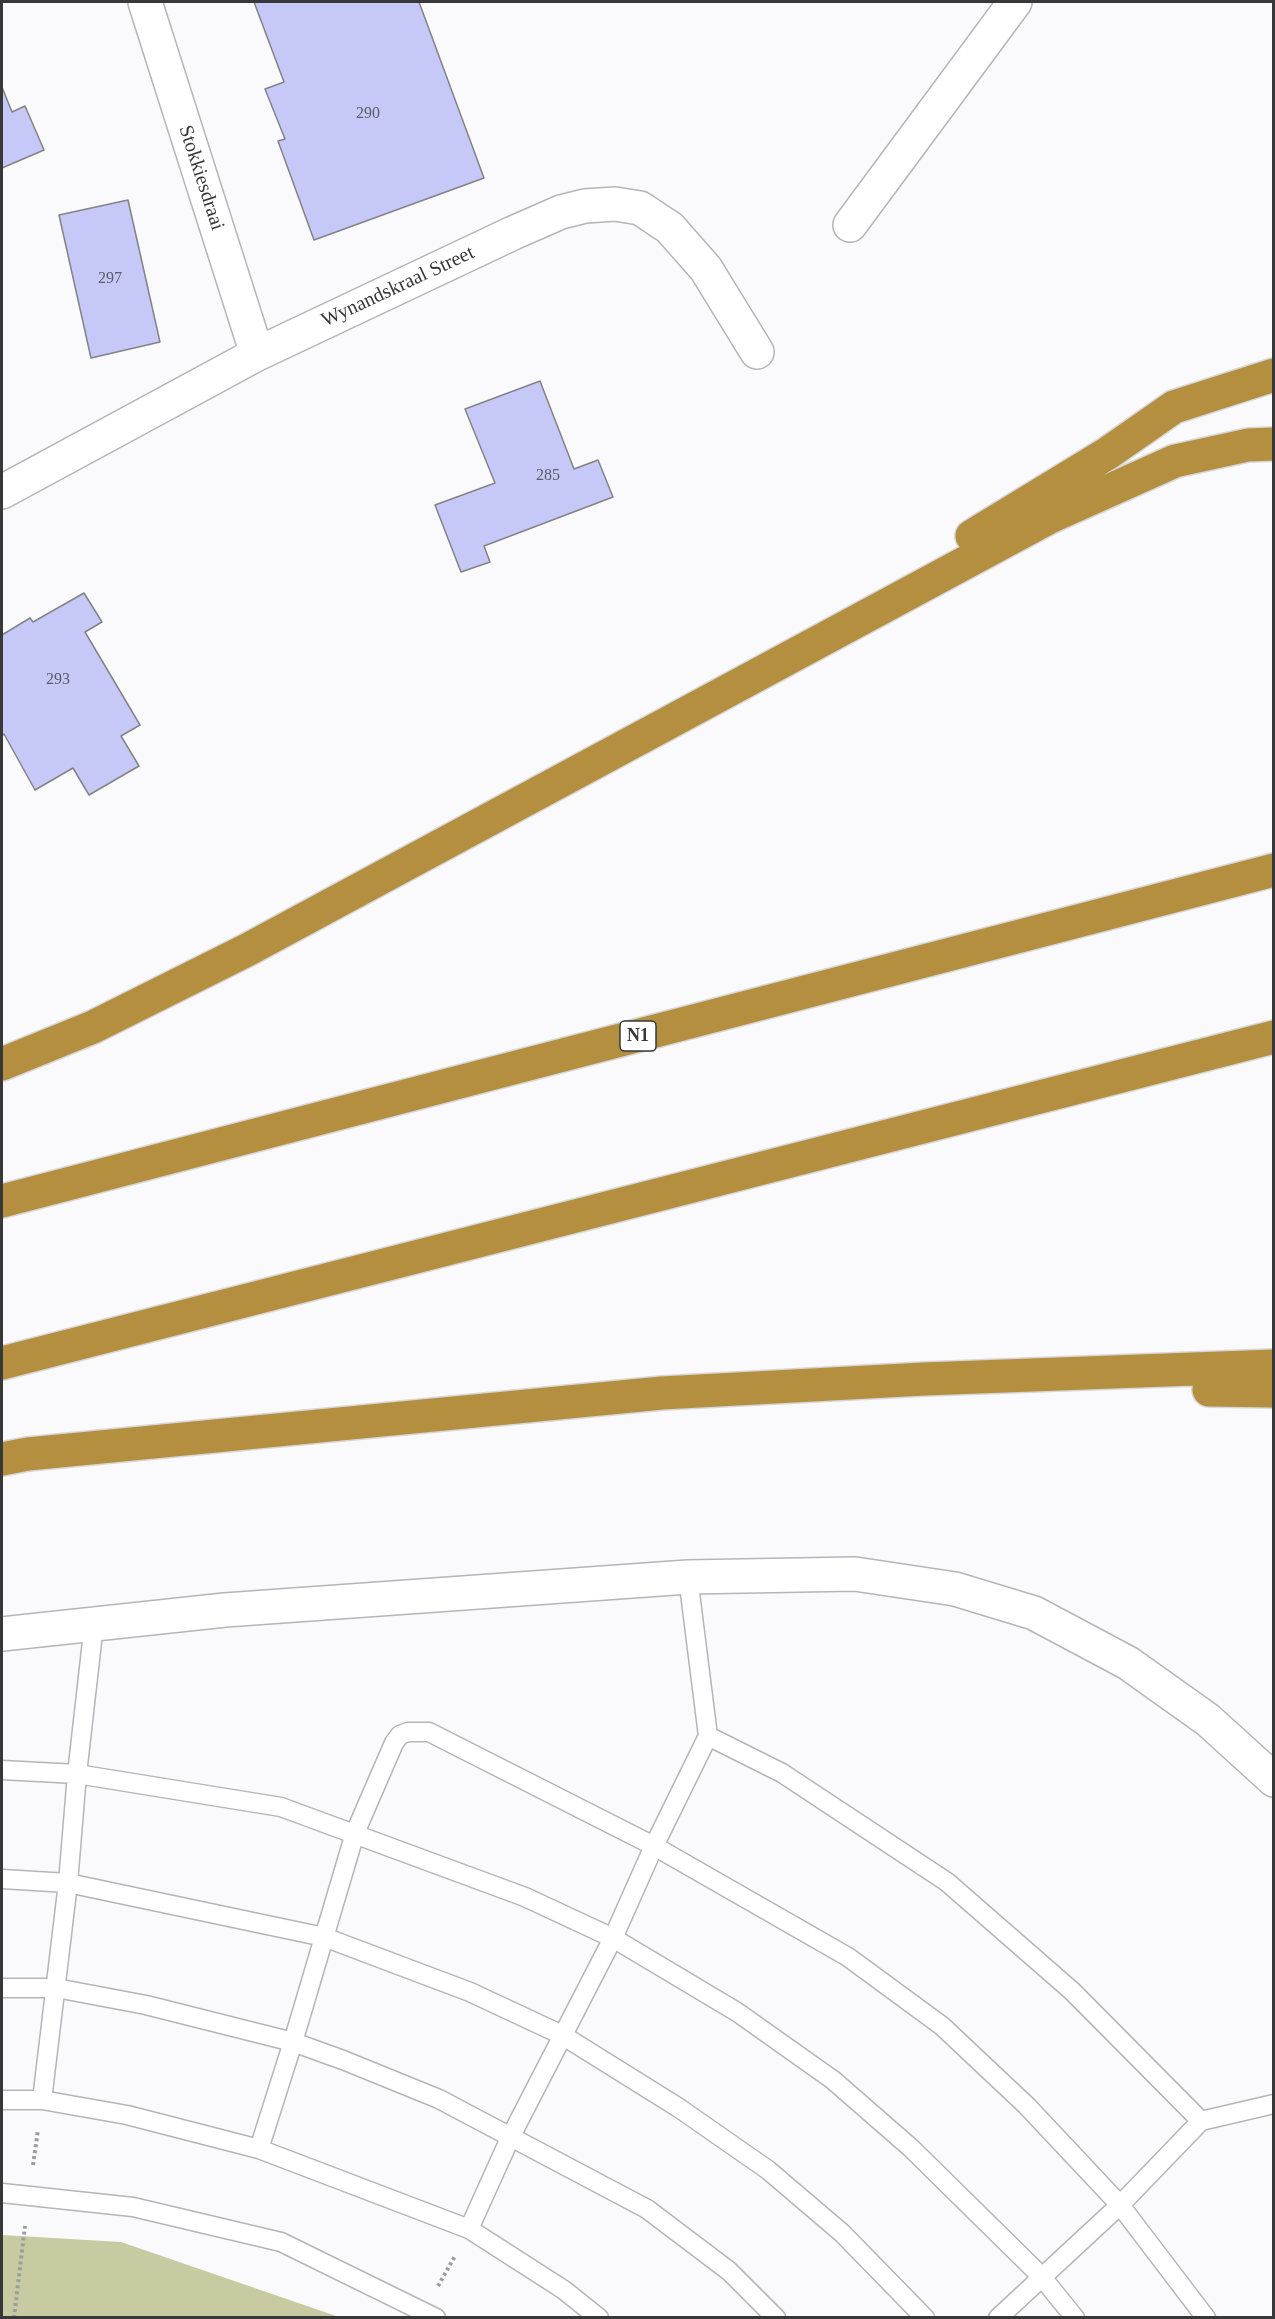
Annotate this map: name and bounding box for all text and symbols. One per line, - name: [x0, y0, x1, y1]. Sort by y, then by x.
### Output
- house number: 290: [356, 104, 380, 124]
- street label: Stokkiesdraai: [173, 123, 229, 233]
- street label: Wynandskraal Street: [318, 241, 478, 333]
- house number: 297: [98, 269, 122, 289]
- house number: 285: [536, 466, 560, 486]
- house number: 293: [46, 670, 70, 690]
- road number: N1: [620, 1021, 656, 1051]

